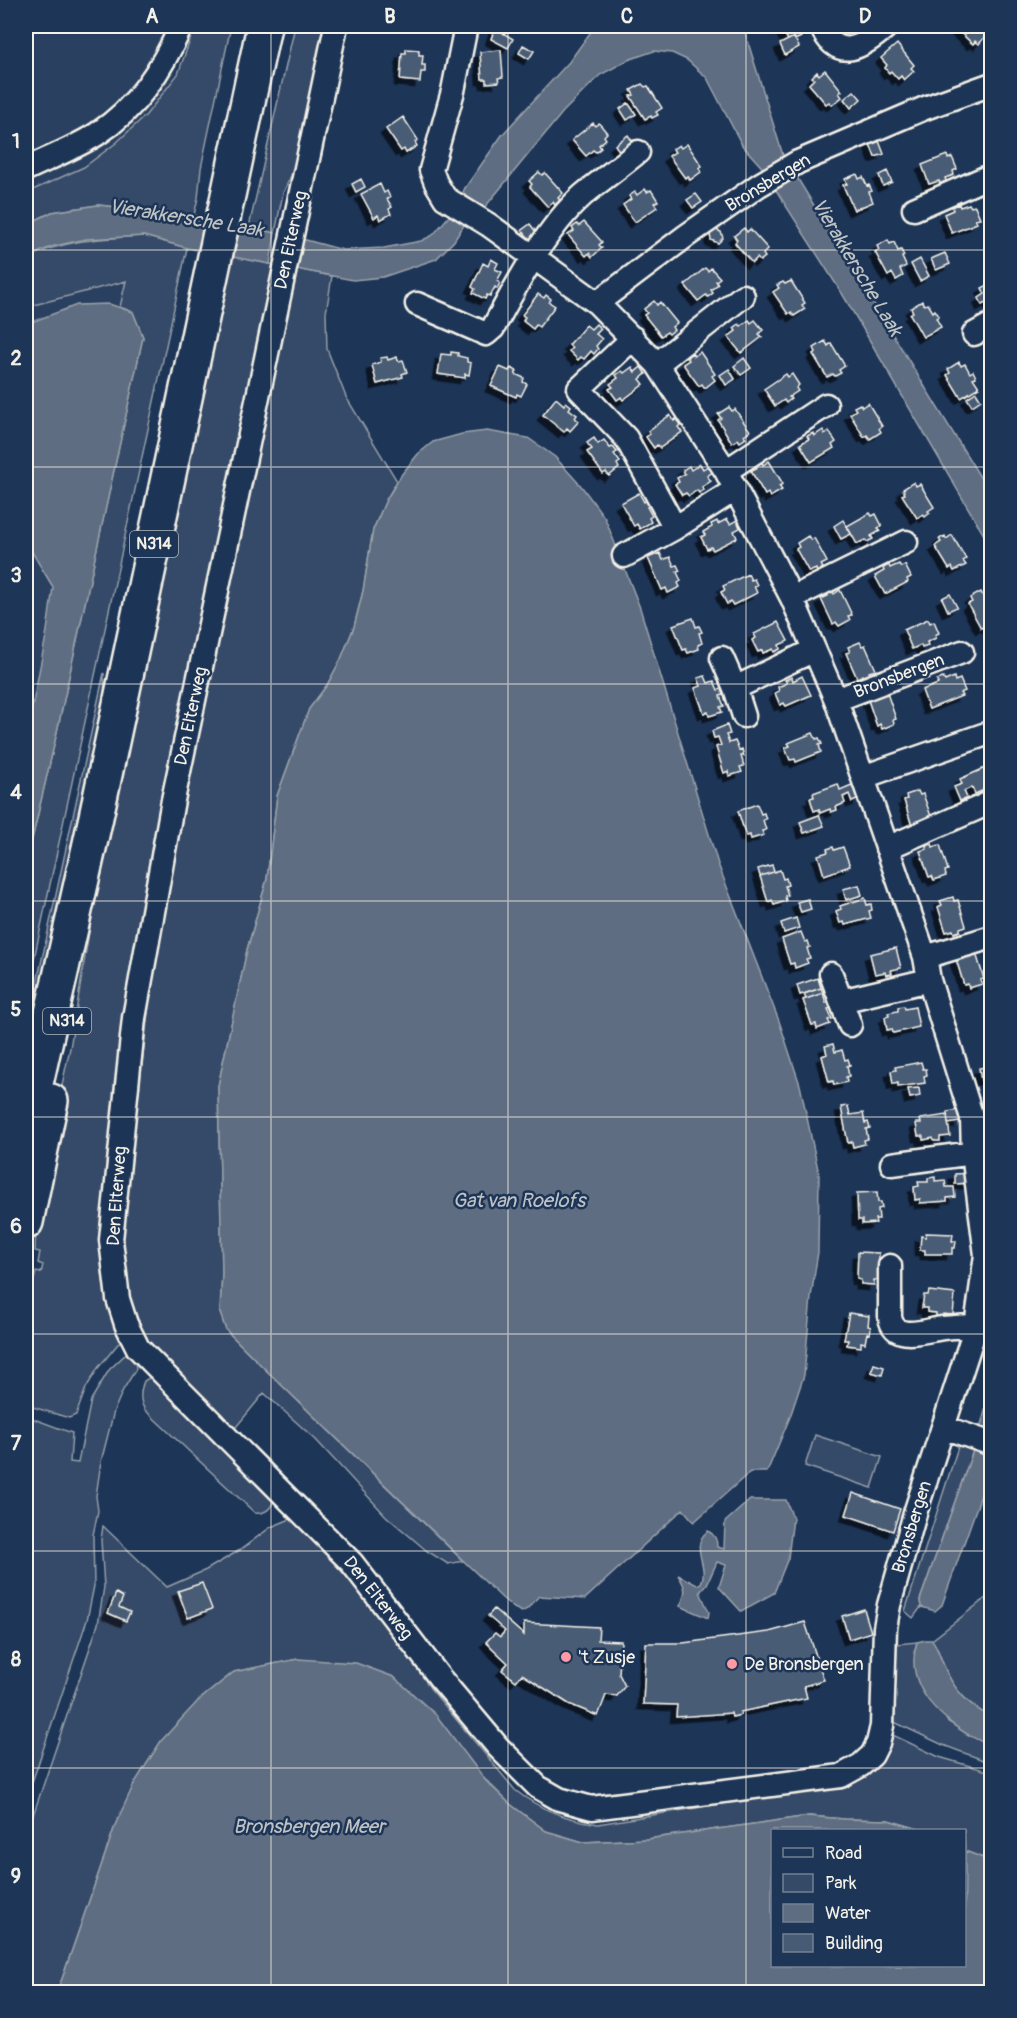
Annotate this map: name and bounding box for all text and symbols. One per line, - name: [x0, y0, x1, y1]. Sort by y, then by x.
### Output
- text: A: [146, 4, 159, 29]
- text: B: [384, 4, 396, 29]
- text: C: [621, 4, 633, 29]
- text: D: [859, 4, 872, 29]
- text: 1: [12, 129, 20, 154]
- street label: Bronsbergen: [721, 149, 815, 217]
- street label: Den Elterweg: [269, 189, 313, 291]
- water label: Vierakkersche Laak: [107, 193, 267, 243]
- water label: Vierakkersche Laak: [806, 194, 909, 342]
- text: 2: [10, 346, 22, 371]
- road number: N314: [130, 531, 178, 557]
- text: 3: [10, 563, 22, 588]
- street label: Bronsbergen: [850, 648, 948, 704]
- street label: Den Elterweg: [169, 665, 213, 767]
- text: 4: [10, 780, 22, 805]
- text: 5: [11, 997, 22, 1022]
- road number: N314: [43, 1008, 91, 1034]
- street label: Den Elterweg: [102, 1145, 132, 1247]
- water label: Gat van Roelofs: [453, 1188, 587, 1213]
- text: 6: [10, 1214, 22, 1239]
- text: 7: [11, 1431, 22, 1456]
- street label: Bronsbergen: [887, 1478, 937, 1576]
- street label: Den Elterweg: [338, 1551, 418, 1645]
- place label: 't Zusje: [578, 1646, 635, 1669]
- text: 8: [11, 1647, 21, 1672]
- marker: 't Zusje: [559, 1650, 573, 1664]
- place label: De Bronsbergen: [744, 1653, 864, 1676]
- marker: De Bronsbergen: [725, 1657, 739, 1671]
- water label: Bronsbergen Meer: [233, 1814, 388, 1839]
- legend: [771, 1829, 966, 1967]
- text: Road: [825, 1842, 862, 1865]
- text: 9: [11, 1864, 21, 1889]
- text: Park: [825, 1872, 857, 1895]
- text: Water: [825, 1902, 871, 1925]
- text: Building: [825, 1932, 883, 1955]

